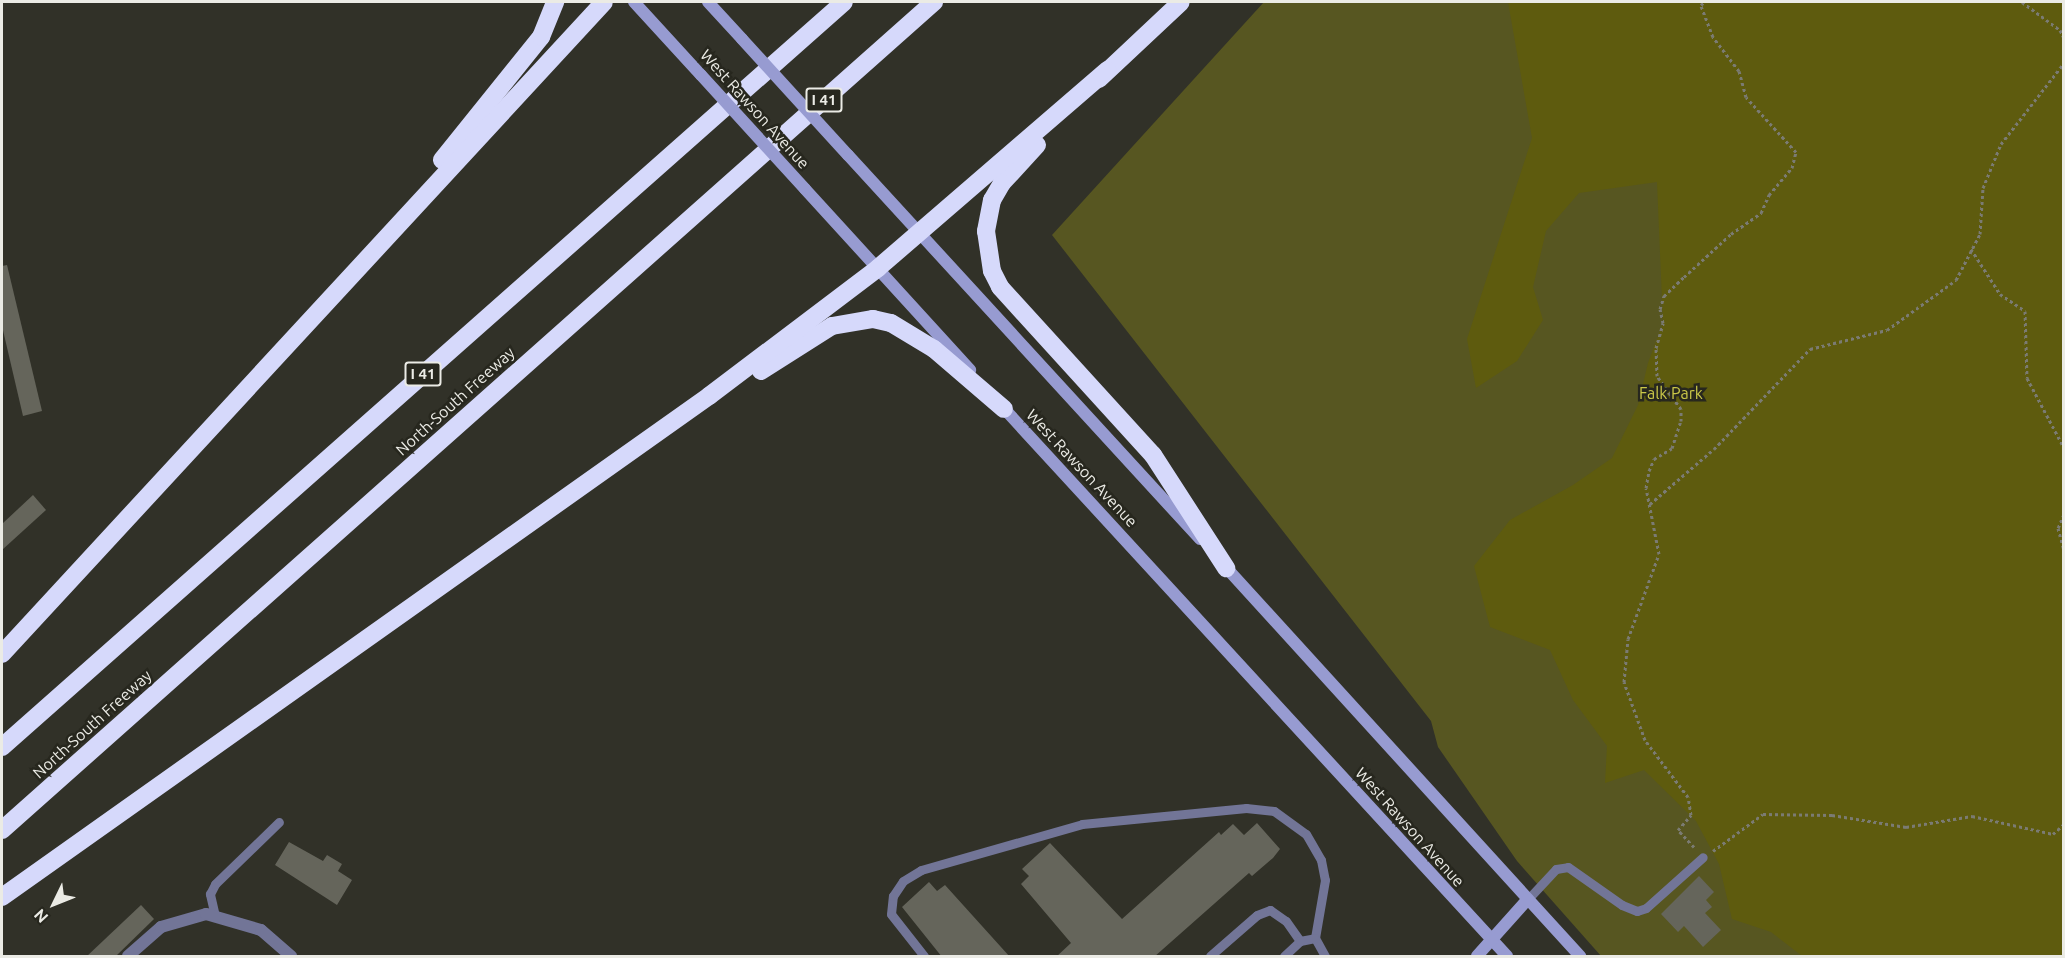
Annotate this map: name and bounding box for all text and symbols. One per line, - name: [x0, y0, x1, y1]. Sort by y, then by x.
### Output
- street label: West Rawson Avenue: [696, 45, 814, 173]
- road number: I 41: [804, 88, 844, 112]
- street label: North-South Freeway: [392, 343, 518, 459]
- road number: I 41: [404, 362, 442, 386]
- park label: Falk Park: [1639, 383, 1703, 403]
- street label: West Rawson Avenue: [1023, 405, 1141, 531]
- street label: North-South Freeway: [29, 666, 155, 782]
- street label: West Rawson Avenue: [1351, 763, 1469, 891]
- north arrow: [24, 874, 84, 934]
- text: N: [30, 906, 51, 927]

